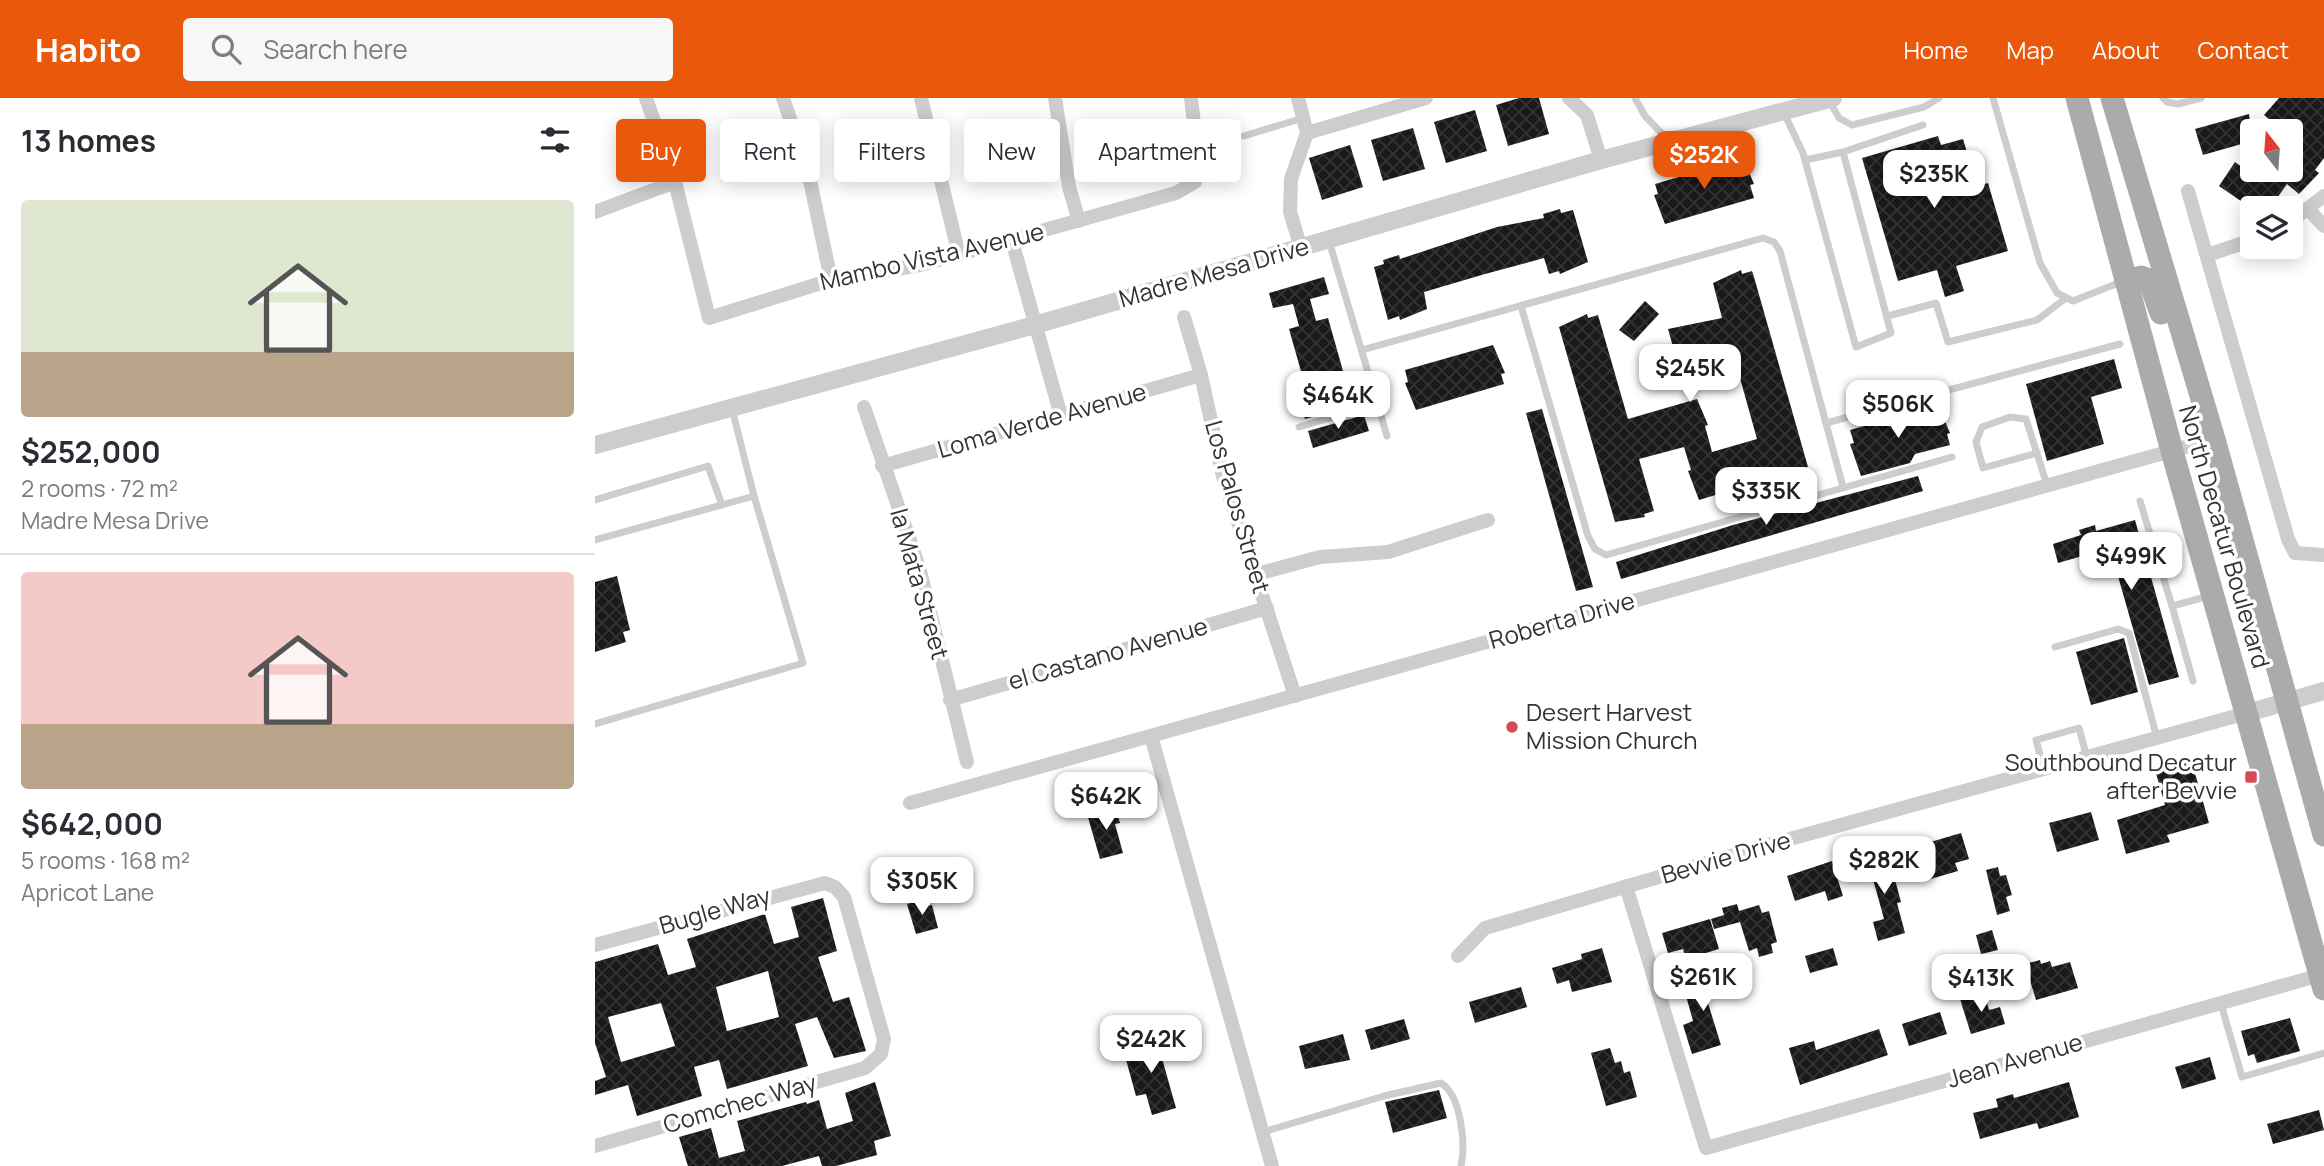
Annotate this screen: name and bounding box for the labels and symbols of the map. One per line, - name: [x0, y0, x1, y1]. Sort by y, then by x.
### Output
- north arrow: [2240, 119, 2303, 182]
- pin: $252K: [1655, 132, 1753, 191]
- pin: $235K: [1885, 150, 1983, 210]
- street label: Mambo Vista Avenue: [816, 214, 1047, 297]
- street label: Madre Mesa Drive: [1115, 229, 1312, 314]
- pin: $245K: [1641, 344, 1739, 404]
- pin: $464K: [1289, 372, 1387, 431]
- street label: Loma Verde Avenue: [933, 374, 1150, 465]
- pin: $506K: [1849, 380, 1947, 440]
- street label: North Decatur Boulevard: [2172, 401, 2279, 672]
- street label: Los Palos Street: [1198, 416, 1279, 597]
- pin: $335K: [1717, 468, 1815, 527]
- street label: la Mata Street: [883, 504, 958, 663]
- pin: $499K: [2082, 532, 2180, 592]
- street label: Roberta Drive: [1485, 583, 1638, 656]
- street label: el Castano Avenue: [1004, 608, 1211, 697]
- place label: Desert Harvest Mission Church: [1526, 695, 1697, 756]
- marker: Desert Harvest Mission Church: [1504, 719, 1520, 735]
- place label: Southbound Decatur after Bevvie: [2005, 745, 2237, 806]
- marker: Southbound Decatur after Bevvie: [2243, 769, 2259, 785]
- pin: $642K: [1057, 772, 1155, 832]
- street label: Bevvie Drive: [1657, 822, 1794, 891]
- pin: $282K: [1835, 836, 1933, 896]
- pin: $305K: [873, 858, 971, 917]
- street label: Bugle Way: [655, 878, 774, 941]
- pin: $261K: [1654, 954, 1752, 1013]
- pin: $413K: [1932, 954, 2030, 1014]
- pin: $242K: [1102, 1016, 1200, 1075]
- street label: Jean Avenue: [1943, 1024, 2086, 1095]
- street label: Comchec Way: [659, 1065, 820, 1140]

